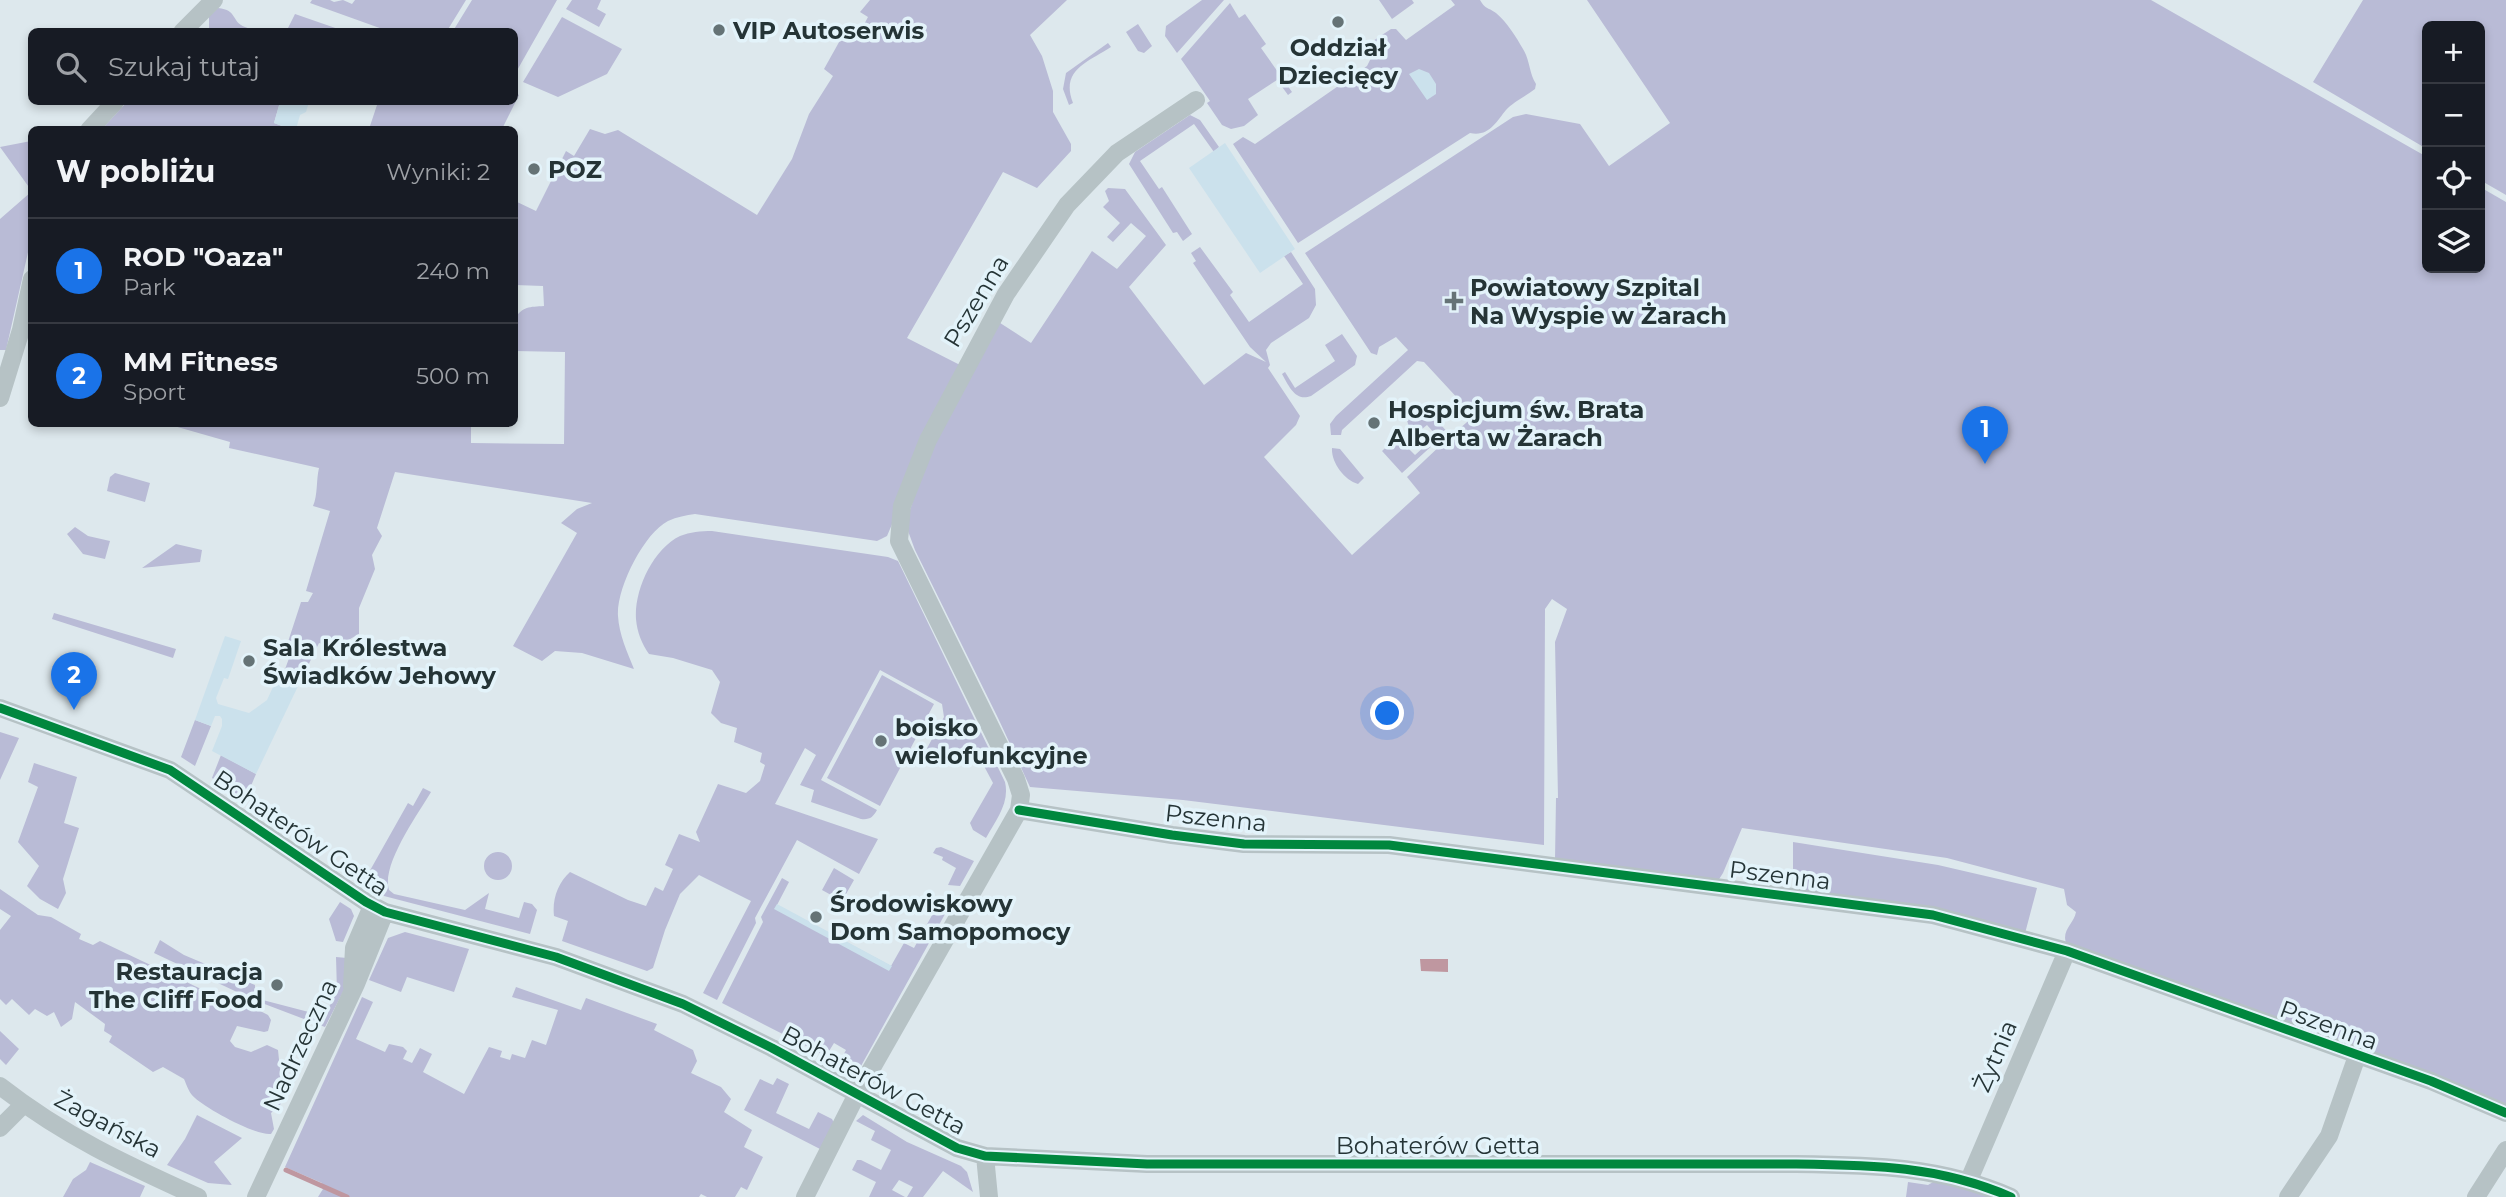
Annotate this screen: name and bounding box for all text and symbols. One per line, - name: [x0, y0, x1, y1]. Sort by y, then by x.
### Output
- marker: Oddział Dziecięcy: [1330, 14, 1346, 30]
- place label: VIP Autoserwis: [732, 16, 924, 45]
- map controls: [2422, 21, 2485, 273]
- button: +: [2422, 21, 2485, 84]
- marker: VIP Autoserwis: [711, 22, 727, 38]
- search box: [28, 28, 518, 105]
- place label: Oddział Dziecięcy: [1278, 33, 1399, 90]
- icon: search: [52, 48, 90, 86]
- text: Szukaj tutaj: [108, 51, 260, 83]
- button: −: [2422, 84, 2485, 147]
- button: locate: [2422, 147, 2485, 210]
- text: W pobliżu: [56, 153, 215, 190]
- place label: POZ: [548, 155, 602, 184]
- text: Wyniki: 2: [386, 158, 490, 186]
- marker: POZ: [526, 161, 542, 177]
- button: layers: [2422, 210, 2485, 273]
- text: ROD "Oaza": [123, 241, 283, 273]
- street label: Pszenna: [937, 250, 1015, 352]
- text: 1: [74, 257, 84, 285]
- text: 240 m: [417, 257, 490, 285]
- text: Park: [123, 273, 176, 301]
- place label: Powiatowy Szpital Na Wyspie w Żarach: [1470, 273, 1727, 330]
- marker: Powiatowy Szpital Na Wyspie w Żarach: [1444, 291, 1464, 311]
- text: MM Fitness: [123, 346, 278, 378]
- text: 2: [72, 362, 86, 390]
- text: 500 m: [416, 362, 490, 390]
- text: Sport: [123, 378, 186, 406]
- place label: Hospicjum św. Brata Alberta w Żarach: [1387, 395, 1644, 452]
- pin: 1: [1962, 406, 2008, 464]
- marker: Hospicjum św. Brata Alberta w Żarach: [1366, 415, 1382, 431]
- place label: Sala Królestwa Świadków Jehowy: [263, 633, 496, 690]
- pin: 2: [51, 652, 97, 710]
- marker: Sala Królestwa Świadków Jehowy: [241, 653, 257, 669]
- your location: [1370, 696, 1404, 730]
- place label: boisko wielofunkcyjne: [895, 713, 1088, 770]
- marker: boisko wielofunkcyjne: [873, 733, 889, 749]
- street label: Bohaterów Getta: [208, 764, 394, 902]
- street label: Pszenna: [1164, 798, 1268, 838]
- street label: Pszenna: [1728, 854, 1832, 896]
- place label: Środowiskowy Dom Samopomocy: [830, 889, 1071, 946]
- marker: Środowiskowy Dom Samopomocy: [808, 909, 824, 925]
- place label: Restauracja The Cliff Food: [89, 957, 263, 1014]
- street label: Nadrzeczna: [257, 974, 343, 1116]
- marker: Restauracja The Cliff Food: [269, 977, 285, 993]
- street label: Pszenna: [2276, 994, 2382, 1056]
- street label: Żytnia: [1967, 1016, 2023, 1096]
- street label: Bohaterów Getta: [777, 1019, 971, 1141]
- street label: Żagańska: [50, 1084, 166, 1164]
- street label: Bohaterów Getta: [1336, 1131, 1540, 1160]

